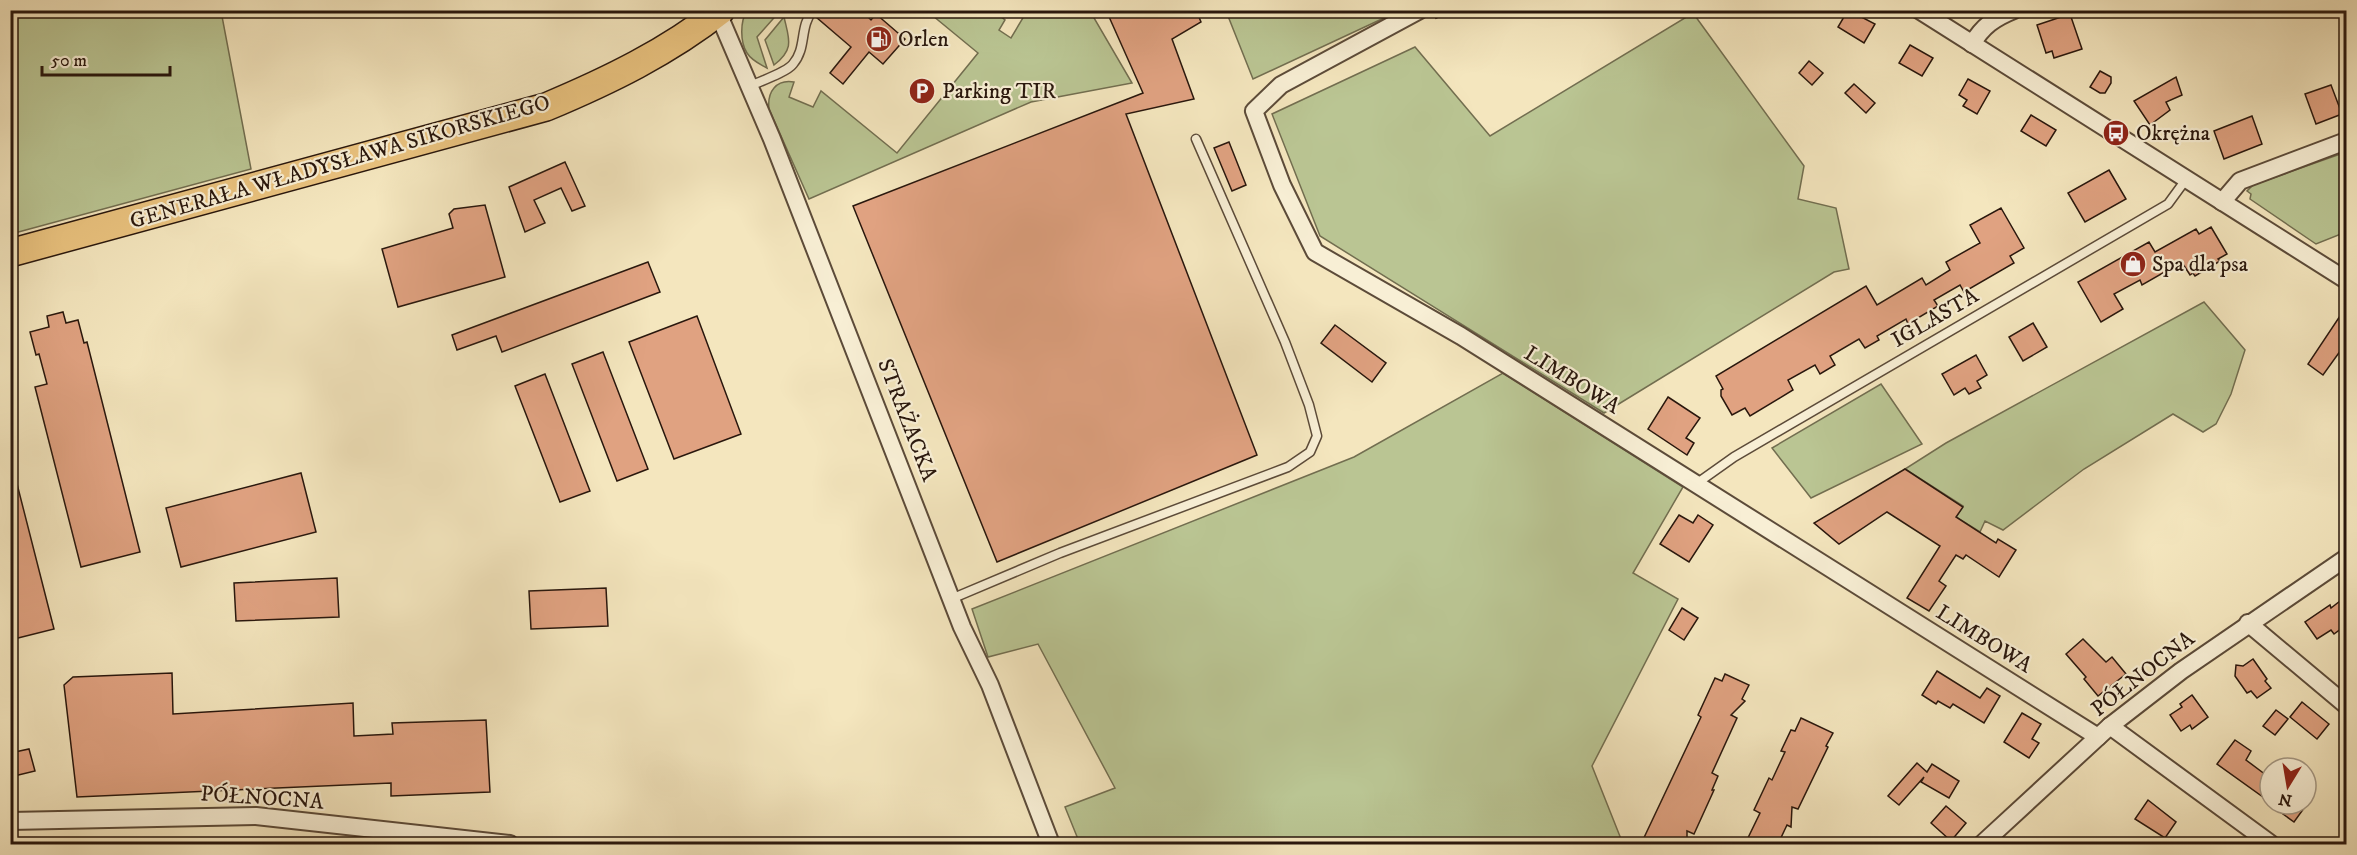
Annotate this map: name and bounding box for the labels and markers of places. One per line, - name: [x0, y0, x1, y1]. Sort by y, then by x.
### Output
- fuel station icon: Orlen: [864, 24, 894, 54]
- place label: Orlen: [898, 26, 949, 53]
- parking icon: Parking TIR: [907, 76, 937, 106]
- place label: Parking TIR: [942, 78, 1056, 105]
- bus stop icon: Okrężna: [2101, 118, 2131, 148]
- place label: Okrężna: [2136, 120, 2211, 147]
- shop icon: Spa dla psa: [2118, 249, 2148, 279]
- place label: Spa dla psa: [2152, 251, 2249, 278]

